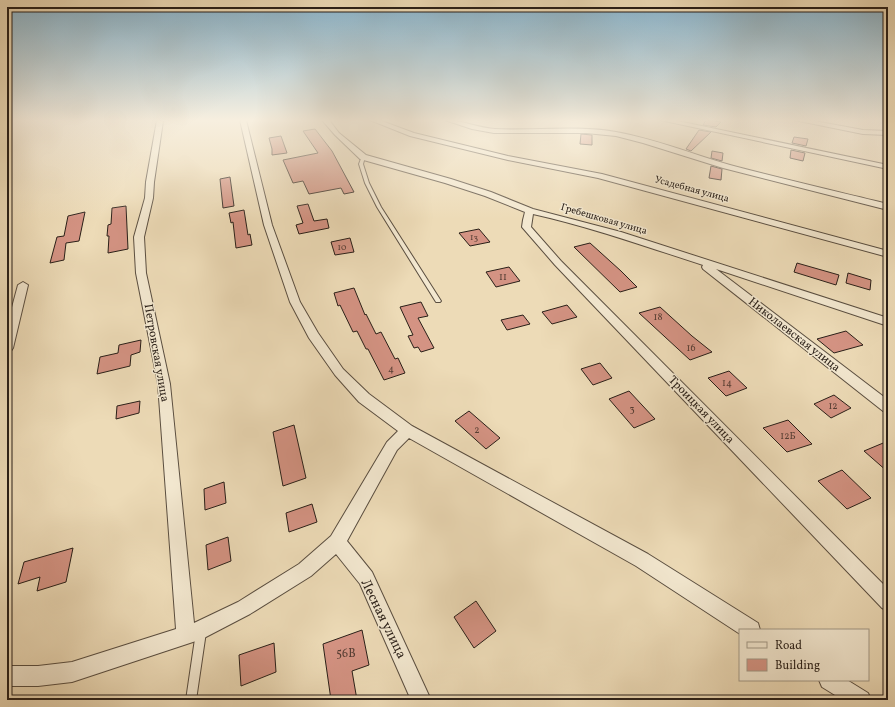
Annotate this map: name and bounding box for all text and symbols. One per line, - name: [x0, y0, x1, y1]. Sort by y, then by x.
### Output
- street label: Усадебная улица: [653, 172, 731, 206]
- street label: Гребешковая улица: [559, 200, 649, 238]
- house number: 13: [470, 231, 478, 244]
- house number: 10: [338, 241, 347, 254]
- house number: 11: [499, 270, 507, 284]
- street label: Николаевская улица: [745, 294, 843, 376]
- street label: Петровская улица: [139, 303, 173, 403]
- house number: 18: [654, 310, 662, 324]
- house number: 16: [687, 341, 695, 355]
- house number: 4: [388, 362, 394, 376]
- street label: Троицкая улица: [664, 373, 738, 447]
- house number: 14: [722, 376, 732, 390]
- house number: 12: [828, 399, 838, 413]
- house number: 3: [629, 402, 635, 416]
- house number: 2: [474, 423, 480, 437]
- house number: 12Б: [780, 429, 796, 443]
- street label: Лесная улица: [355, 576, 411, 662]
- legend: [739, 629, 869, 681]
- text: Road: [775, 638, 802, 654]
- house number: 56В: [336, 646, 356, 662]
- text: Building: [775, 658, 820, 674]

